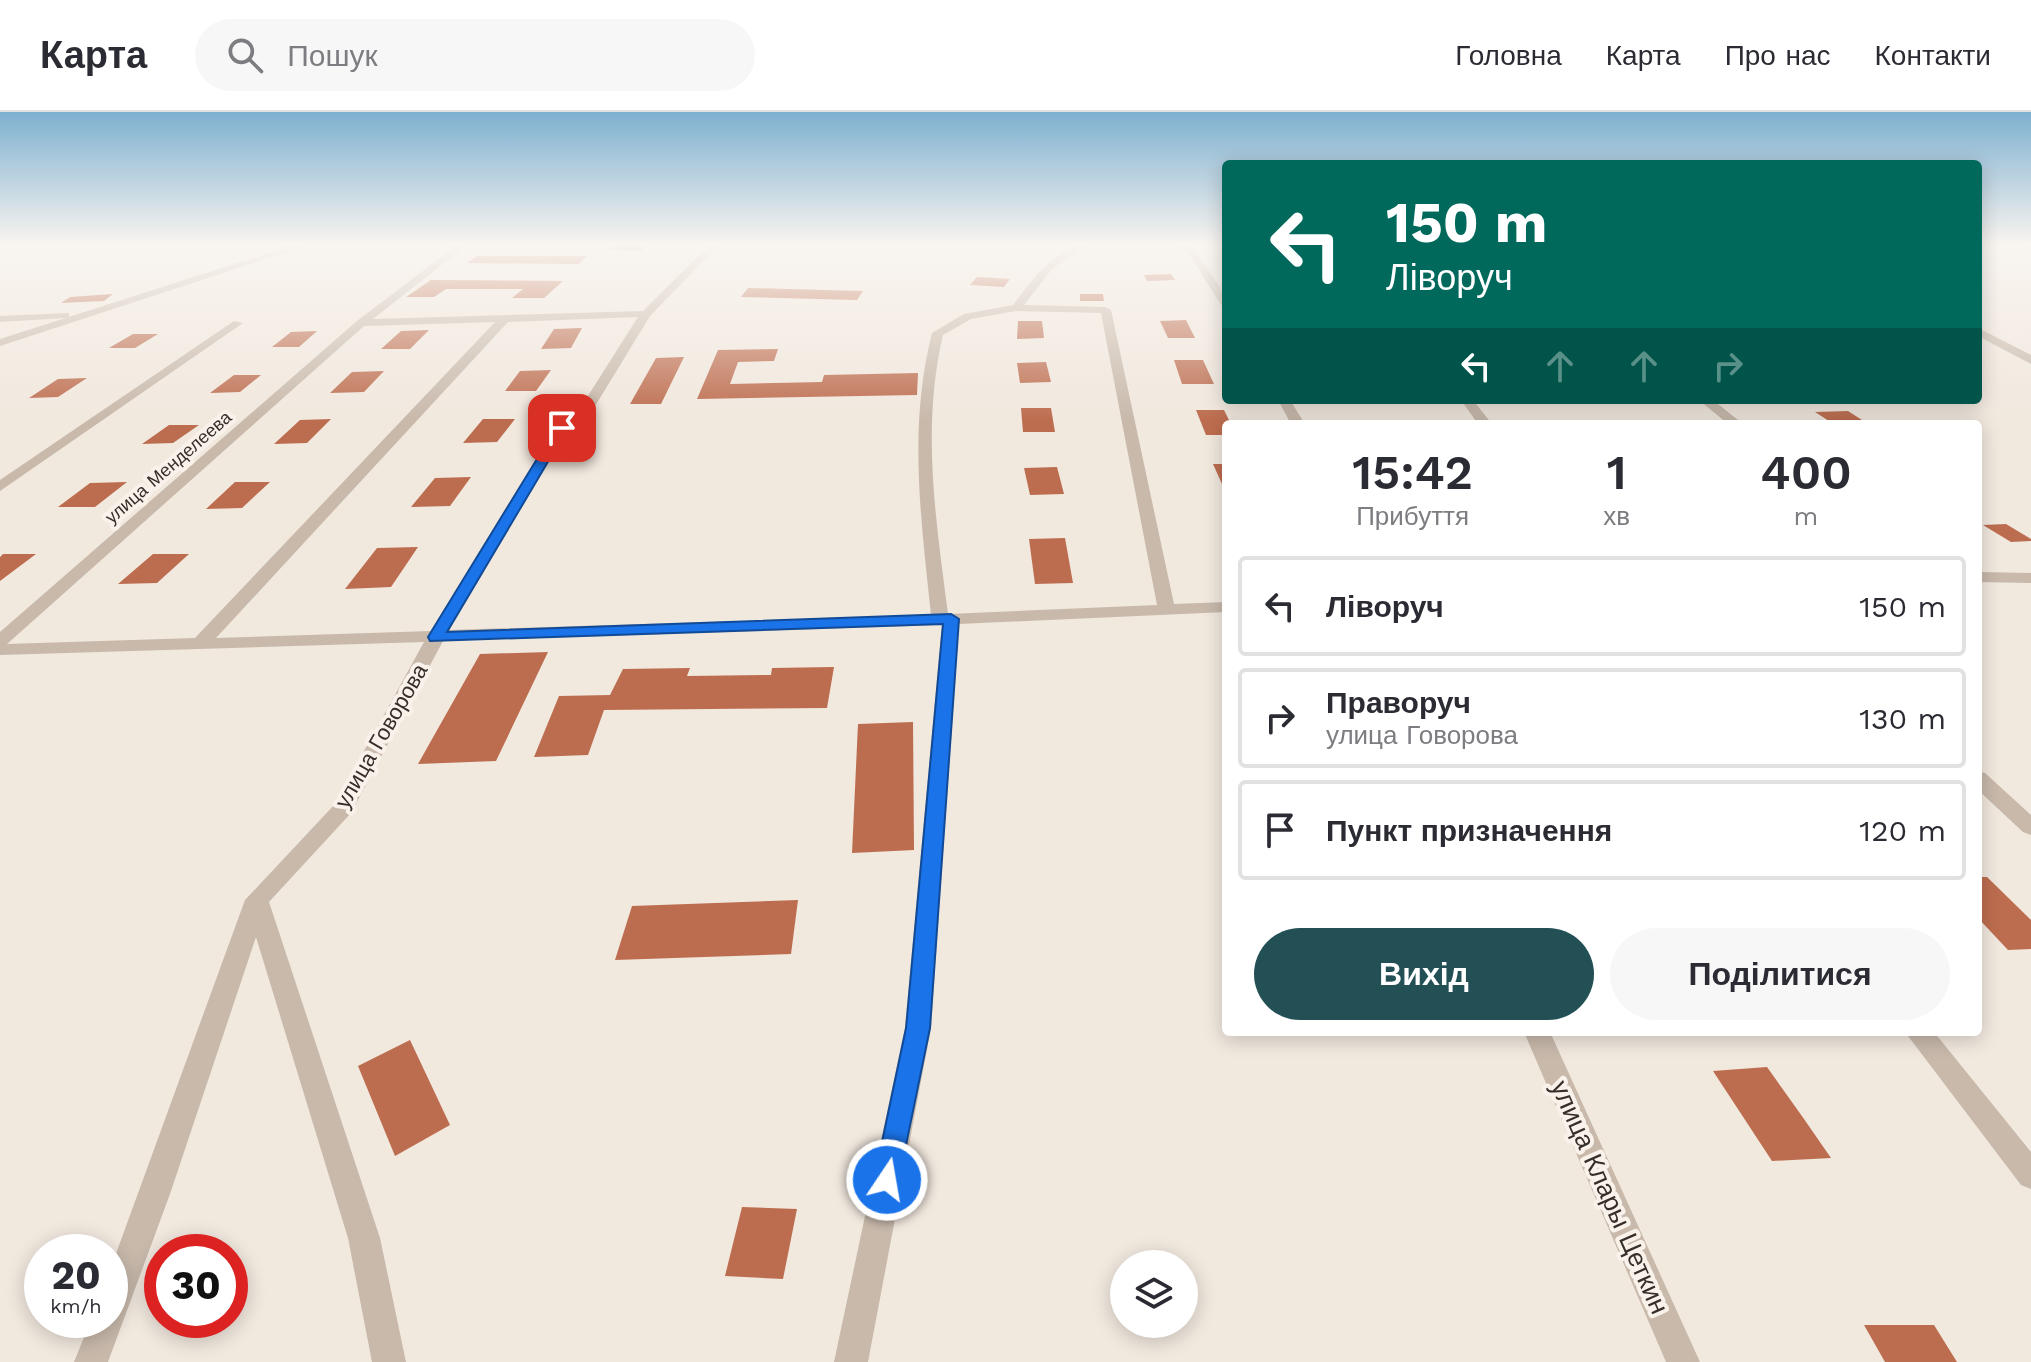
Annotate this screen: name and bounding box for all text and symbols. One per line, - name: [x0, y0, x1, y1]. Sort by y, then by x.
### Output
- search box: [195, 19, 755, 91]
- text: Карта: [40, 33, 147, 77]
- icon: search: [223, 33, 267, 77]
- text: Пошук: [287, 38, 378, 73]
- text: Головна: [1455, 39, 1562, 72]
- text: Карта: [1606, 39, 1681, 72]
- text: Про нас: [1725, 39, 1831, 72]
- text: Контакти: [1875, 39, 1991, 72]
- text: 150 m: [1386, 190, 1548, 256]
- icon: left: [1254, 192, 1358, 296]
- text: Ліворуч: [1386, 257, 1513, 299]
- icon: left: [1454, 344, 1498, 388]
- icon: ahead: [1538, 344, 1582, 388]
- icon: ahead: [1622, 344, 1666, 388]
- icon: right: [1706, 344, 1750, 388]
- pin: [528, 394, 596, 462]
- street label: улица Менделеева: [101, 406, 236, 528]
- icon: arrive: [540, 406, 584, 450]
- text: 15:42: [1352, 444, 1473, 501]
- text: 1: [1607, 444, 1627, 501]
- text: 400: [1760, 444, 1852, 501]
- text: Прибуття: [1356, 501, 1469, 531]
- text: хв: [1603, 501, 1630, 531]
- text: m: [1794, 501, 1818, 531]
- icon: left: [1258, 584, 1302, 628]
- text: Ліворуч: [1326, 589, 1444, 624]
- text: 150 m: [1859, 589, 1946, 624]
- street label: улица Говорова: [330, 659, 433, 813]
- text: Праворуч: [1326, 685, 1471, 720]
- icon: right: [1258, 696, 1302, 740]
- text: 130 m: [1859, 701, 1946, 736]
- text: улица Говорова: [1326, 720, 1518, 750]
- icon: arrive: [1258, 808, 1302, 852]
- text: Пункт призначення: [1326, 813, 1612, 848]
- text: 120 m: [1859, 813, 1946, 848]
- button: Вихід: [1254, 928, 1594, 1020]
- button: Поділитися: [1610, 928, 1950, 1020]
- street label: улица Клары Цеткин: [1545, 1076, 1675, 1318]
- position arrow: [845, 1138, 929, 1222]
- speed limit sign: 30: [144, 1234, 248, 1338]
- map controls: [1110, 1250, 1198, 1338]
- button: layers: [1110, 1250, 1198, 1338]
- text: 20: [51, 1252, 101, 1299]
- text: km/h: [50, 1294, 102, 1318]

